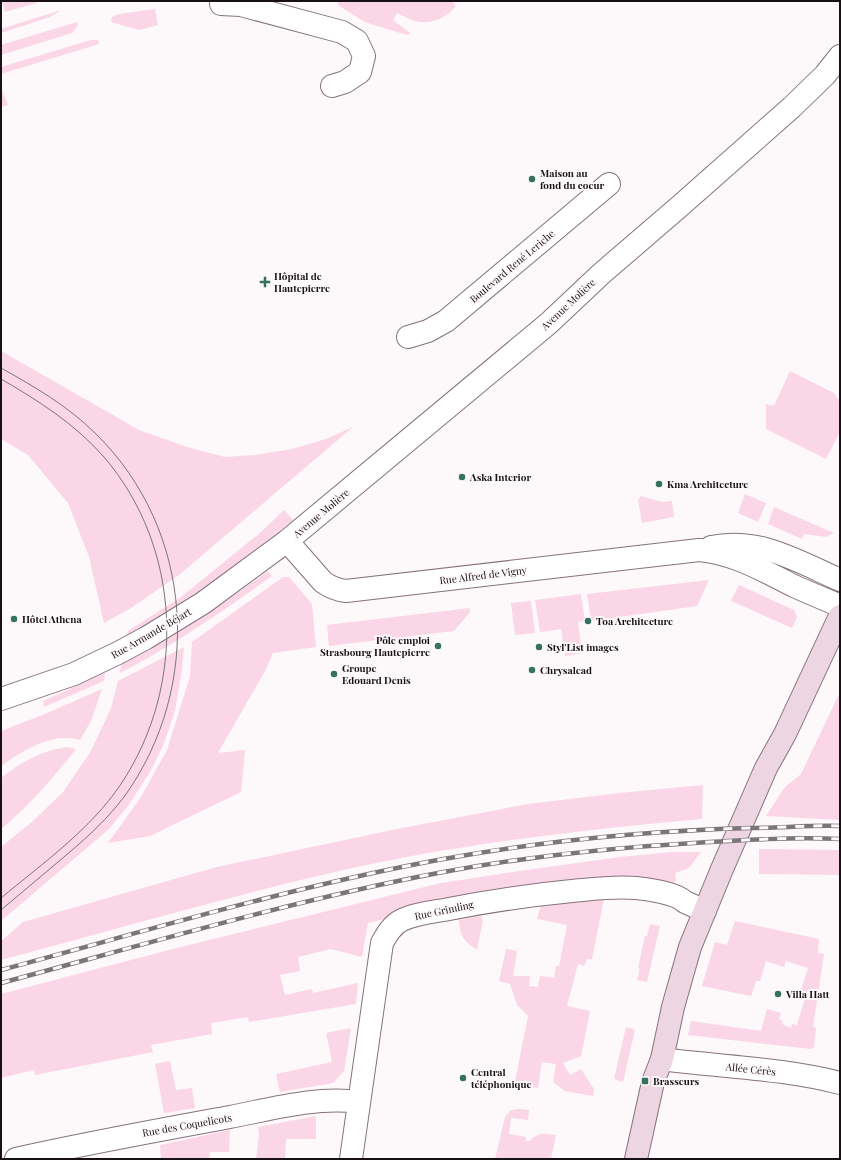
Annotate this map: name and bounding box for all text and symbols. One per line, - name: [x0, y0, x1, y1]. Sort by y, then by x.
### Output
- place label: Maison au fond du coeur: [540, 166, 605, 192]
- marker: Maison au fond du coeur: [527, 174, 537, 184]
- street label: Boulevard René Leriche: [467, 226, 557, 306]
- place label: Hôpital de Hautepierre: [274, 269, 330, 295]
- street label: Avenue Molière: [537, 275, 598, 334]
- marker: Hôpital de Hautepierre: [259, 276, 271, 288]
- place label: Aska Interior: [469, 470, 531, 484]
- marker: Aska Interior: [457, 472, 467, 482]
- place label: Kma Architecture: [667, 477, 748, 491]
- marker: Kma Architecture: [654, 479, 664, 489]
- street label: Avenue Molière: [289, 485, 352, 541]
- street label: Rue Alfred de Vigny: [439, 563, 527, 587]
- street label: Rue Armande Béjart: [108, 604, 194, 662]
- place label: Hôtel Athena: [22, 612, 82, 626]
- marker: Hôtel Athena: [9, 614, 19, 624]
- place label: Toa Architecture: [596, 614, 673, 628]
- marker: Toa Architecture: [583, 616, 593, 626]
- place label: Pôle emploi Strasbourg Hautepierre: [320, 633, 430, 659]
- place label: Styl'List images: [547, 640, 619, 654]
- marker: Pôle emploi Strasbourg Hautepierre: [433, 641, 443, 651]
- marker: Styl'List images: [534, 642, 544, 652]
- place label: Groupe Edouard Denis: [342, 661, 411, 687]
- place label: Chrysalead: [540, 663, 592, 677]
- marker: Chrysalead: [527, 665, 537, 675]
- marker: Groupe Edouard Denis: [329, 669, 339, 679]
- street label: Rue Grimling: [413, 897, 476, 923]
- place label: Villa Hatt: [785, 987, 830, 1001]
- marker: Villa Hatt: [773, 989, 783, 999]
- street label: Allée Cérès: [724, 1059, 777, 1079]
- place label: Central téléphonique: [470, 1065, 532, 1091]
- marker: Central téléphonique: [458, 1073, 468, 1083]
- place label: Brasseurs: [653, 1074, 700, 1088]
- marker: Brasseurs: [640, 1076, 650, 1086]
- street label: Rue des Coquelicots: [141, 1110, 233, 1140]

